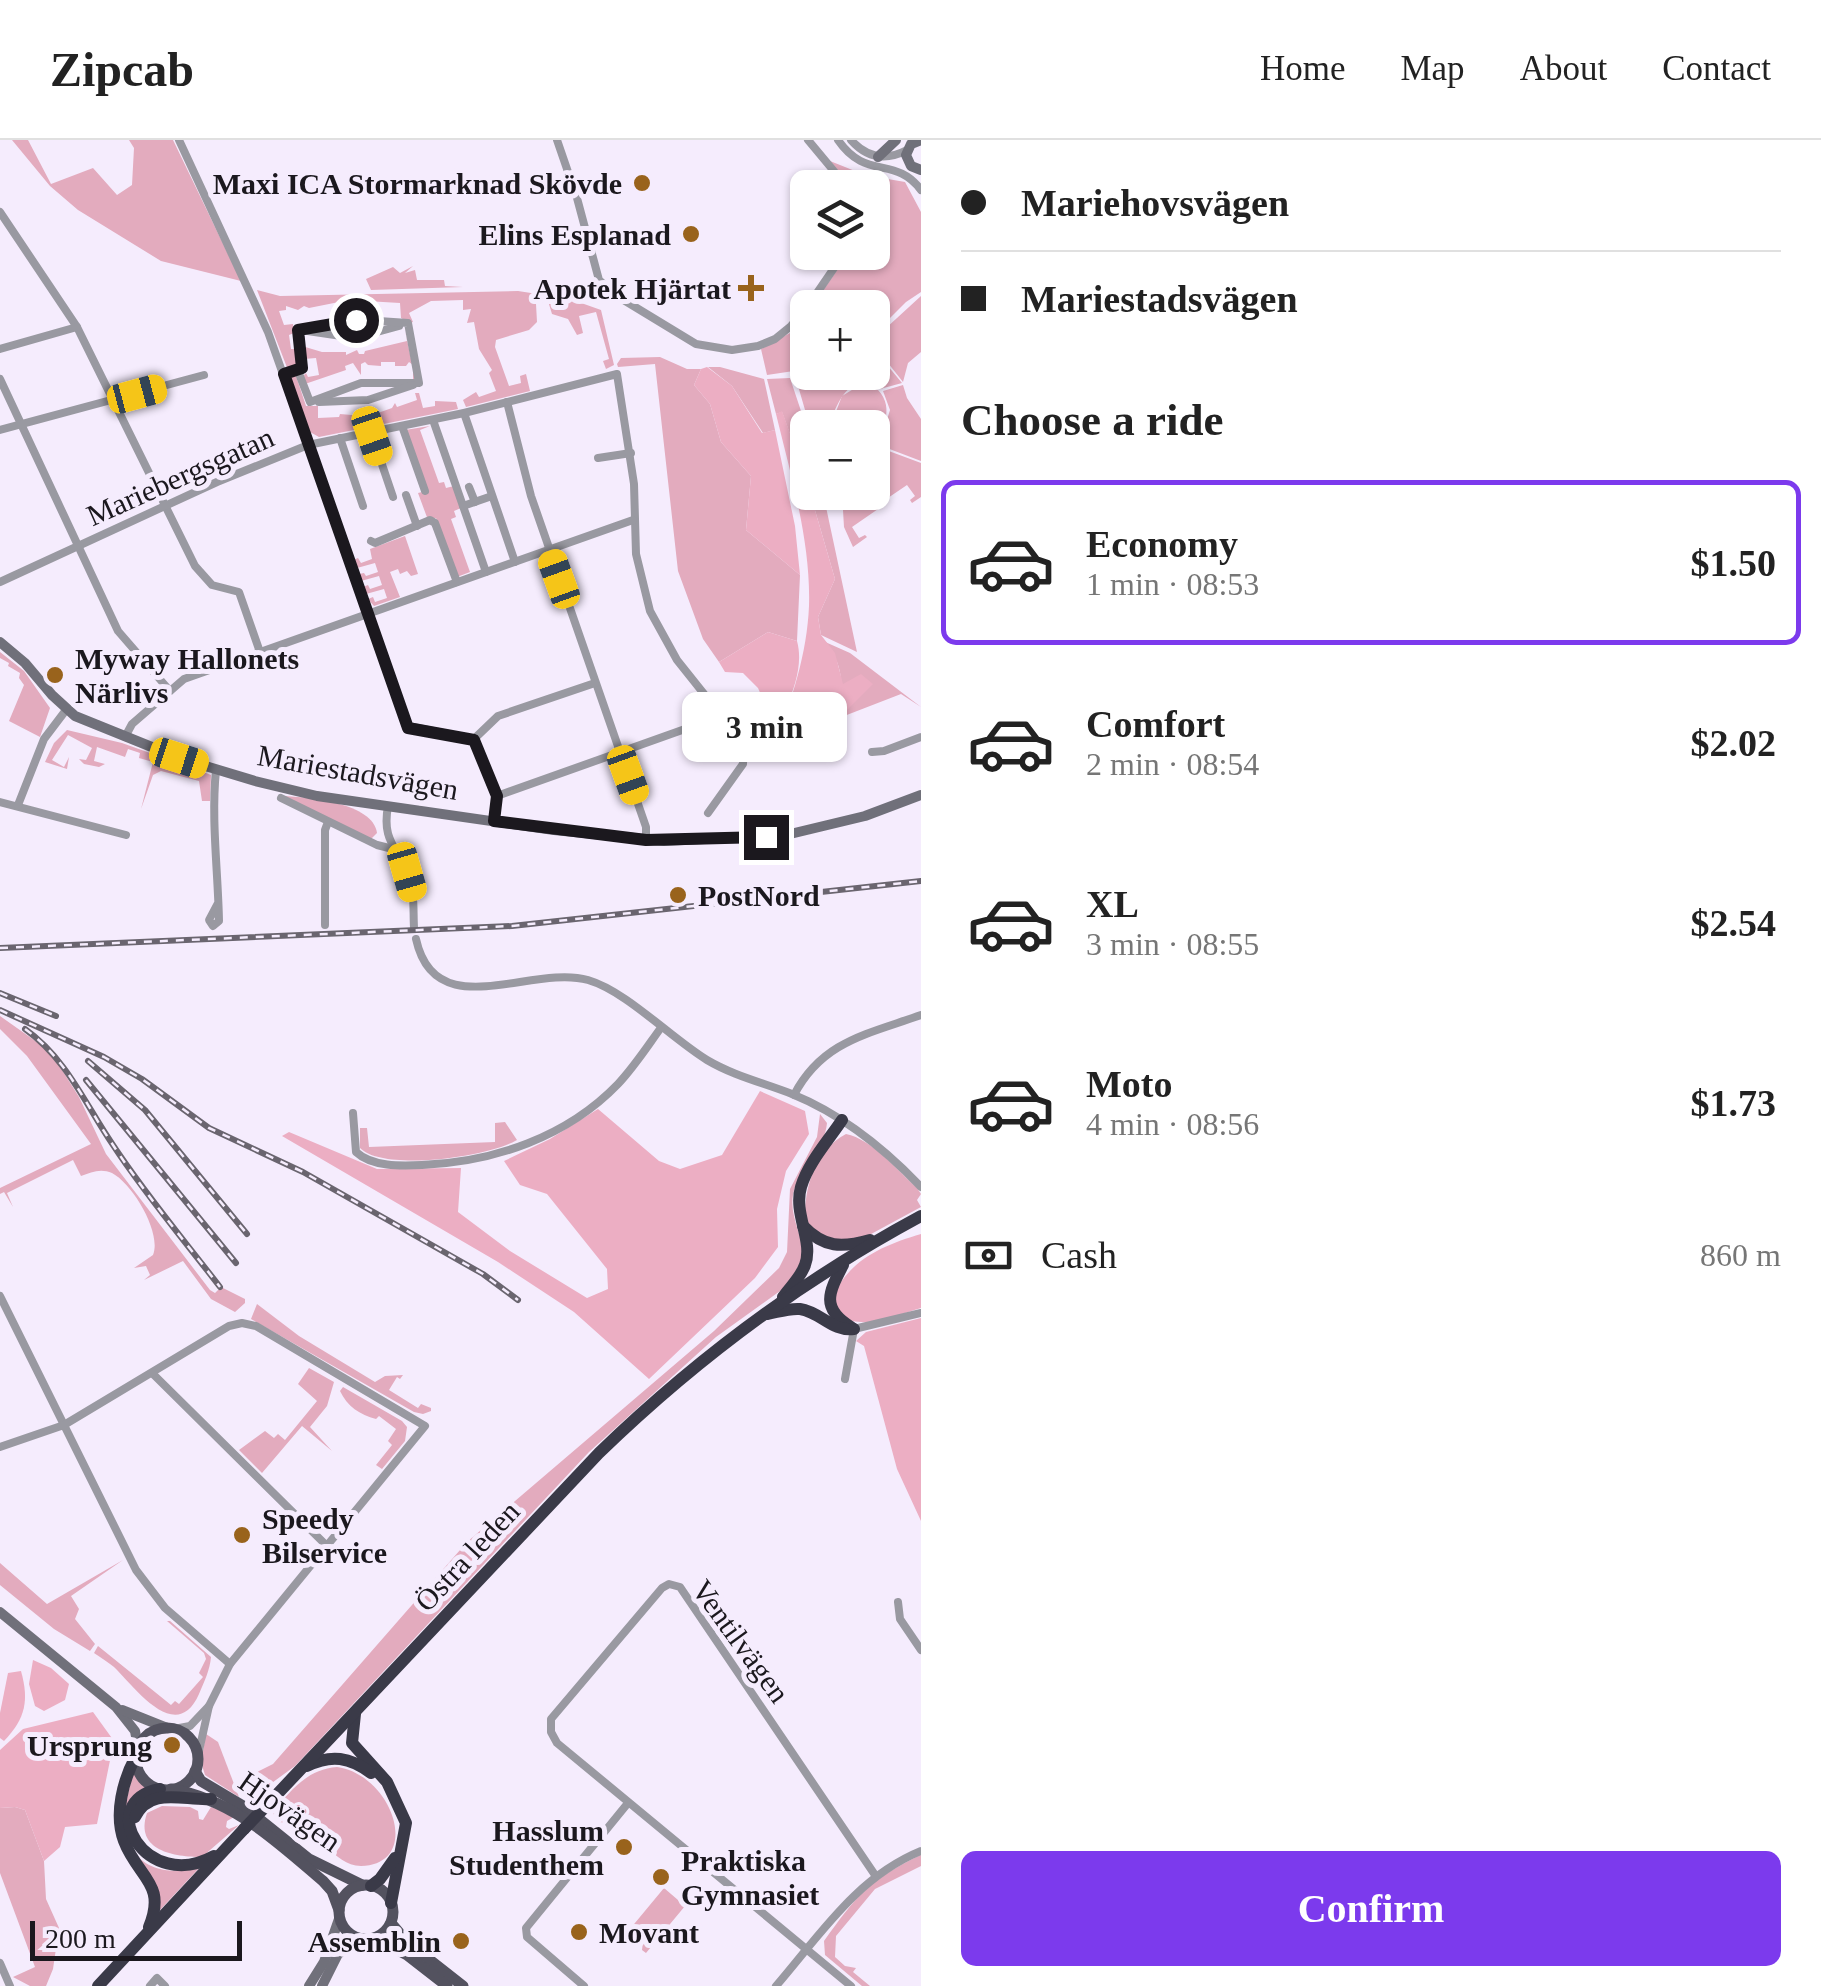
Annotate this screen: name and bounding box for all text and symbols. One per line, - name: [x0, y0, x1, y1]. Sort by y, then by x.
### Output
- text: Zipcab: [50, 43, 194, 96]
- text: Home: [1260, 49, 1345, 88]
- text: Map: [1400, 49, 1465, 88]
- text: About: [1520, 49, 1607, 88]
- text: Contact: [1662, 49, 1771, 88]
- place label: Maxi ICA Stormarknad Skövde: [213, 167, 622, 200]
- map controls: [790, 170, 890, 510]
- button: layers: [790, 170, 890, 270]
- marker: Maxi ICA Stormarknad Skövde: [631, 172, 653, 194]
- text: Mariehovsvägen: [1021, 182, 1289, 224]
- place label: Elins Esplanad: [478, 218, 671, 251]
- marker: Elins Esplanad: [680, 223, 702, 245]
- place label: Apotek Hjärtat: [534, 272, 731, 305]
- marker: Apotek Hjärtat: [740, 277, 762, 299]
- text: Mariestadsvägen: [1021, 278, 1298, 320]
- button: +: [790, 290, 890, 390]
- route start: [334, 298, 379, 343]
- car: [104, 372, 170, 416]
- text: Choose a ride: [961, 395, 1224, 445]
- car: [348, 403, 396, 469]
- button: −: [790, 410, 890, 510]
- street label: Mariebergsgatan: [81, 420, 279, 532]
- icon: car: [966, 518, 1056, 608]
- text: Economy: [1086, 523, 1238, 565]
- text: $1.50: [1691, 542, 1776, 584]
- car: [535, 546, 583, 612]
- text: 1 min · 08:53: [1086, 566, 1259, 602]
- place label: Myway Hallonets Närlivs: [75, 642, 299, 709]
- marker: Myway Hallonets Närlivs: [44, 664, 66, 686]
- callout: 3 min: [684, 692, 848, 762]
- icon: car: [966, 698, 1056, 788]
- text: Comfort: [1086, 703, 1225, 745]
- text: 3 min: [726, 709, 803, 745]
- text: $2.02: [1691, 722, 1776, 764]
- car: [146, 734, 212, 782]
- street label: Mariestadsvägen: [255, 738, 461, 806]
- car: [604, 742, 652, 808]
- text: 2 min · 08:54: [1086, 746, 1259, 782]
- route end: [744, 815, 789, 860]
- car: [384, 839, 430, 905]
- icon: car: [966, 878, 1056, 968]
- place label: PostNord: [698, 879, 820, 912]
- text: XL: [1086, 883, 1139, 925]
- marker: PostNord: [667, 884, 689, 906]
- text: $2.54: [1691, 902, 1776, 944]
- text: 3 min · 08:55: [1086, 926, 1259, 962]
- icon: car: [966, 1058, 1056, 1148]
- text: Moto: [1086, 1063, 1173, 1105]
- text: $1.73: [1691, 1082, 1776, 1124]
- text: 4 min · 08:56: [1086, 1106, 1259, 1142]
- icon: cash: [961, 1228, 1016, 1283]
- text: Cash: [1041, 1234, 1117, 1276]
- text: 860 m: [1700, 1237, 1781, 1273]
- street label: Östra leden: [408, 1494, 526, 1618]
- place label: Speedy Bilservice: [262, 1502, 387, 1569]
- marker: Speedy Bilservice: [231, 1524, 253, 1546]
- street label: Ventilvägen: [686, 1573, 796, 1709]
- place label: Ursprung: [27, 1729, 152, 1762]
- marker: Ursprung: [161, 1734, 183, 1756]
- street label: Hjovägen: [233, 1764, 347, 1858]
- place label: Hasslum Studenthem: [449, 1814, 604, 1881]
- marker: Hasslum Studenthem: [613, 1836, 635, 1858]
- place label: Praktiska Gymnasiet: [681, 1844, 819, 1911]
- button: Confirm: [961, 1851, 1781, 1966]
- marker: Praktiska Gymnasiet: [650, 1866, 672, 1888]
- scale bar: [30, 1916, 242, 1960]
- place label: Movant: [599, 1916, 699, 1949]
- marker: Movant: [568, 1921, 590, 1943]
- text: 200 m: [45, 1923, 116, 1954]
- place label: Assemblin: [308, 1925, 441, 1958]
- marker: Assemblin: [450, 1930, 472, 1952]

